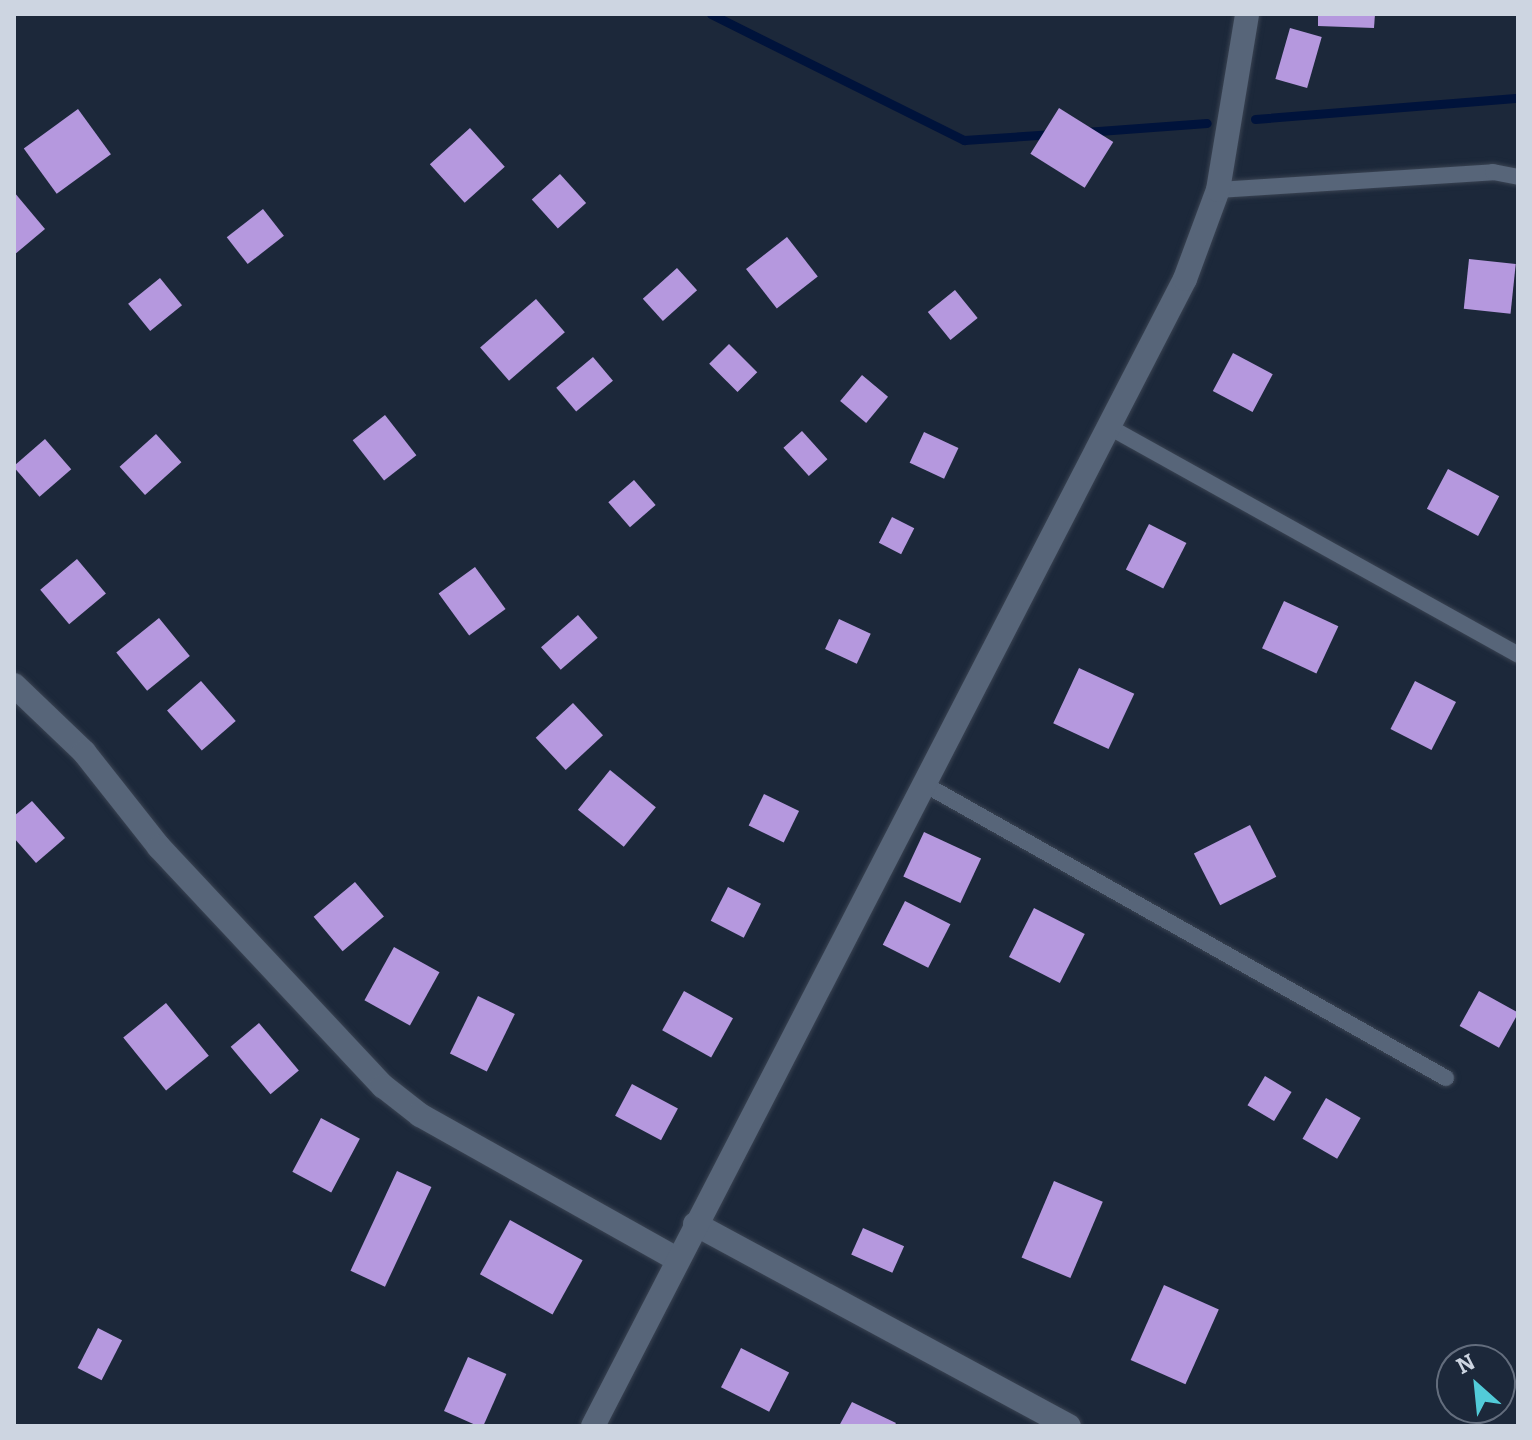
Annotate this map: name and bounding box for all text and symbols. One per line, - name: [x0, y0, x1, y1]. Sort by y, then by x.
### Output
- north arrow: [1436, 1344, 1516, 1424]
- text: N: [1452, 1348, 1479, 1380]

